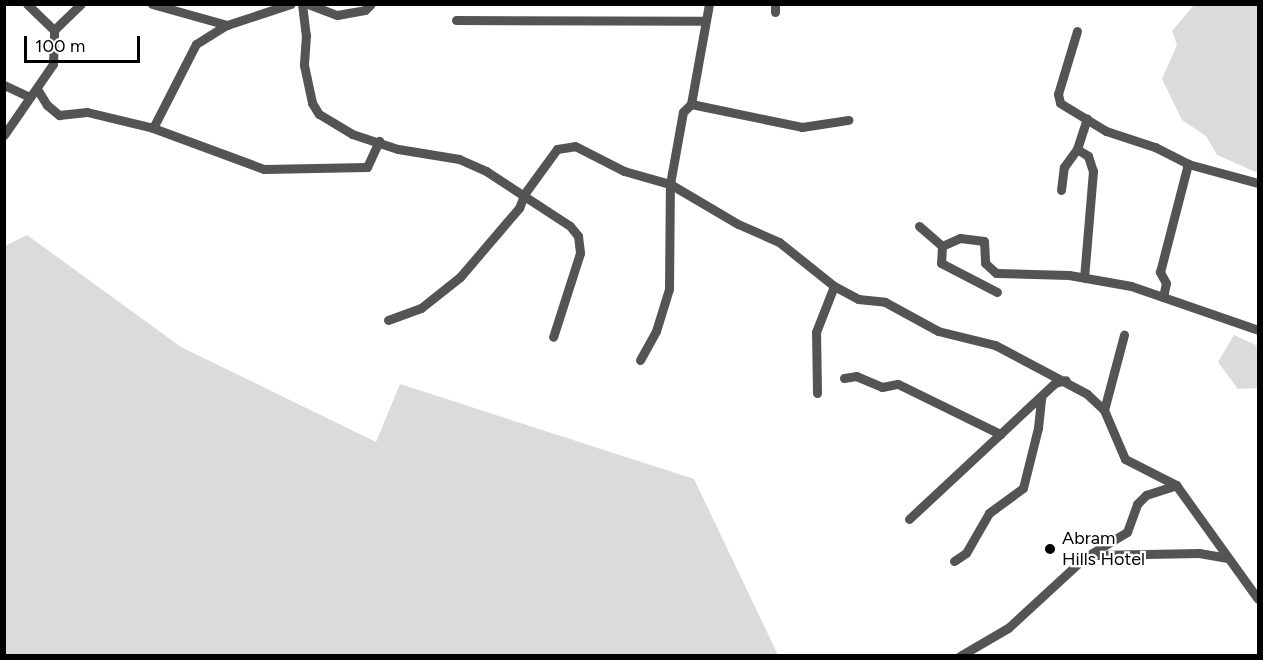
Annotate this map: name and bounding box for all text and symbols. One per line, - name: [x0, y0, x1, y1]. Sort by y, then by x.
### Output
- scale bar: [27, 24, 142, 62]
- text: 100 m: [35, 35, 85, 57]
- place label: Abram Hills Hotel: [1062, 528, 1145, 570]
- marker: Abram Hills Hotel: [1043, 542, 1057, 556]

